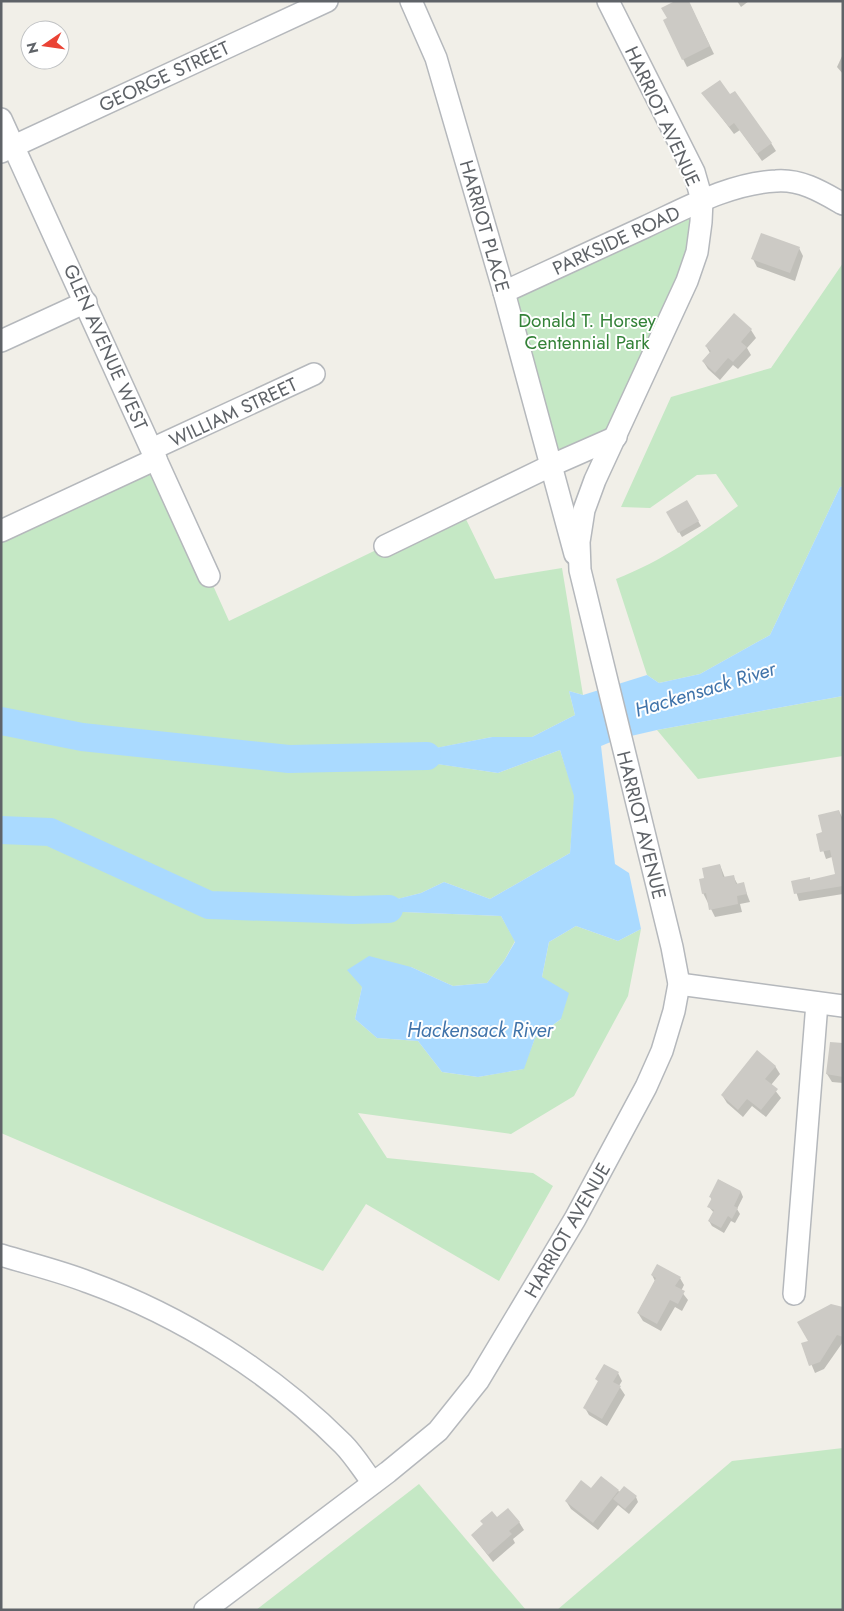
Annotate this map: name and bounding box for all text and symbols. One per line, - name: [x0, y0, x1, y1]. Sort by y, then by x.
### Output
- north arrow: [20, 20, 70, 70]
- street label: GEORGE STREET: [94, 34, 234, 119]
- text: N: [21, 40, 43, 56]
- street label: HARRIOT AVENUE: [618, 42, 707, 191]
- street label: HARRIOT PLACE: [453, 157, 516, 295]
- street label: PARKSIDE ROAD: [548, 199, 684, 282]
- street label: GLEN AVENUE WEST: [57, 260, 154, 435]
- park label: Donald T. Horsey Centennial Park: [518, 307, 656, 356]
- street label: WILLIAM STREET: [165, 371, 302, 454]
- water label: Hackensack River: [631, 654, 781, 725]
- street label: HARRIOT AVENUE: [610, 748, 673, 902]
- water label: Hackensack River: [407, 1016, 554, 1045]
- street label: HARRIOT AVENUE: [518, 1158, 617, 1303]

